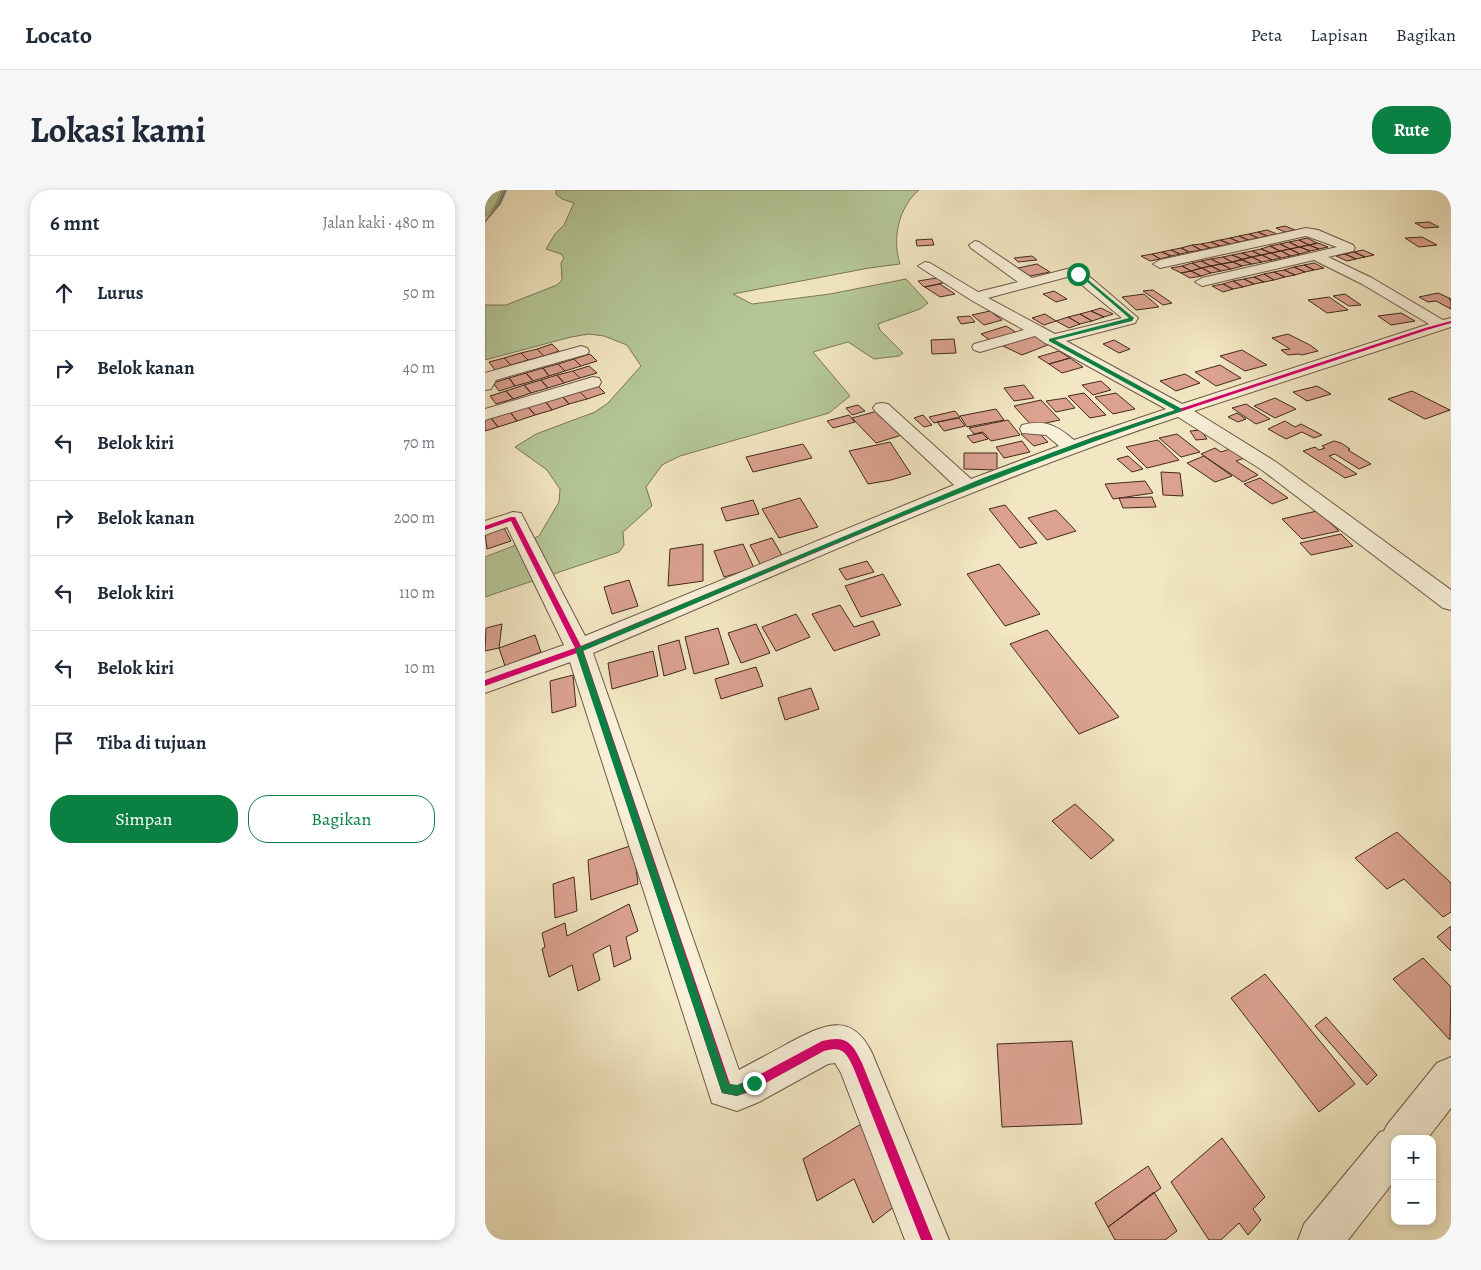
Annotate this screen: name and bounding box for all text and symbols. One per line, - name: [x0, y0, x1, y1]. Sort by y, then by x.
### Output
- text: Locato: [25, 19, 92, 51]
- text: Peta: [1251, 23, 1282, 47]
- text: Lapisan: [1310, 23, 1368, 47]
- text: Bagikan: [1396, 23, 1456, 47]
- text: Lokasi kami: [30, 106, 206, 154]
- button: Rute: [1372, 106, 1451, 154]
- text: 6 mnt: [50, 209, 100, 237]
- text: Jalan kaki · 480 m: [322, 212, 435, 234]
- route start: [1067, 263, 1090, 286]
- icon: ahead: [50, 279, 78, 307]
- text: Lurus: [97, 280, 143, 306]
- text: 50 m: [403, 282, 435, 304]
- icon: right: [50, 354, 78, 382]
- text: Belok kanan: [97, 355, 195, 381]
- text: 40 m: [403, 357, 435, 379]
- icon: left: [50, 429, 78, 457]
- text: Belok kiri: [97, 430, 174, 456]
- text: 70 m: [403, 432, 435, 454]
- icon: right: [50, 504, 78, 532]
- text: Belok kanan: [97, 505, 195, 531]
- text: 200 m: [394, 507, 435, 529]
- icon: left: [50, 579, 78, 607]
- text: Belok kiri: [97, 580, 174, 606]
- text: 110 m: [399, 582, 435, 604]
- icon: left: [50, 654, 78, 682]
- text: Belok kiri: [97, 655, 174, 681]
- text: 10 m: [405, 657, 435, 679]
- icon: arrive: [50, 729, 78, 757]
- text: Tiba di tujuan: [97, 730, 206, 756]
- button: Simpan: [50, 795, 238, 843]
- button: Bagikan: [248, 795, 435, 843]
- route end: [743, 1072, 766, 1095]
- map controls: [1391, 1135, 1436, 1225]
- button: +: [1391, 1135, 1436, 1180]
- button: −: [1391, 1180, 1436, 1225]

